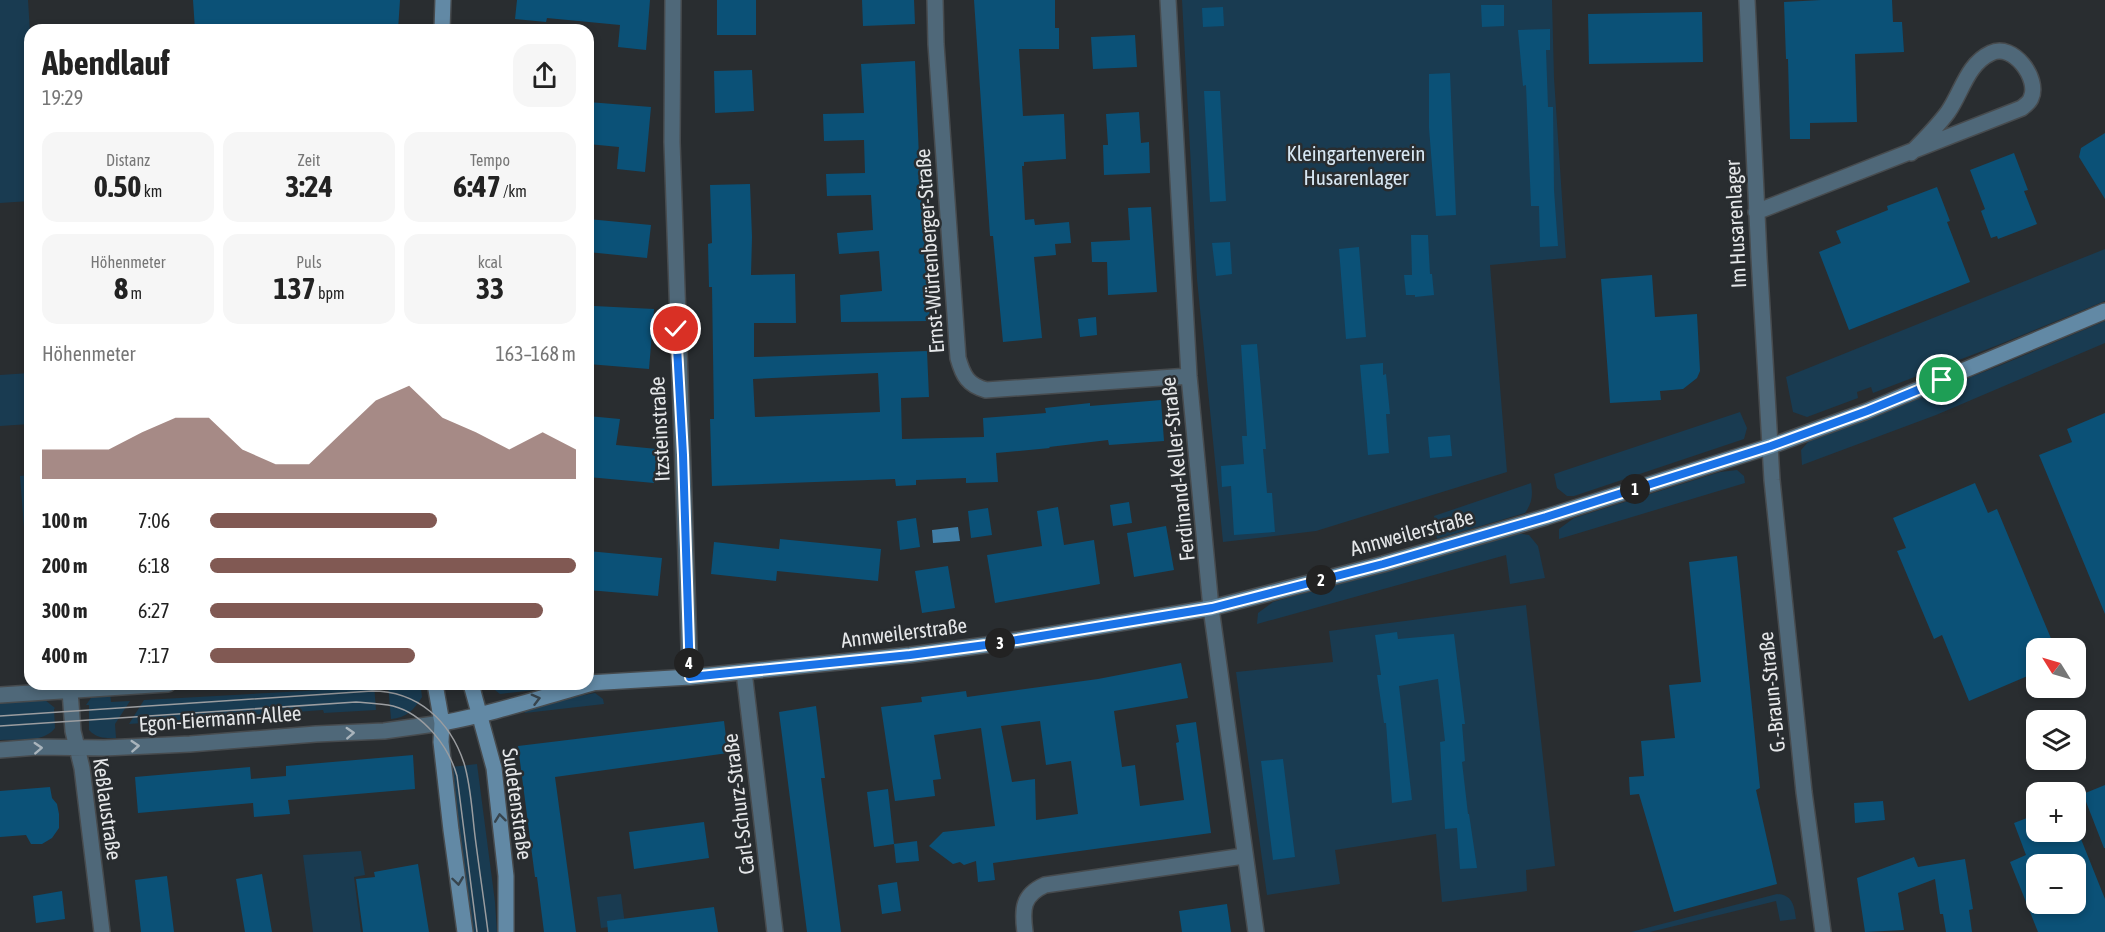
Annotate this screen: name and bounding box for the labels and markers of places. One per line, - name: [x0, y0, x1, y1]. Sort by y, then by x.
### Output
- pin: [650, 303, 701, 354]
- pin: [1916, 354, 1967, 405]
- pin: 1: [1620, 474, 1650, 504]
- pin: 2: [1306, 565, 1336, 595]
- pin: 3: [985, 628, 1015, 658]
- pin: 4: [674, 648, 704, 678]

